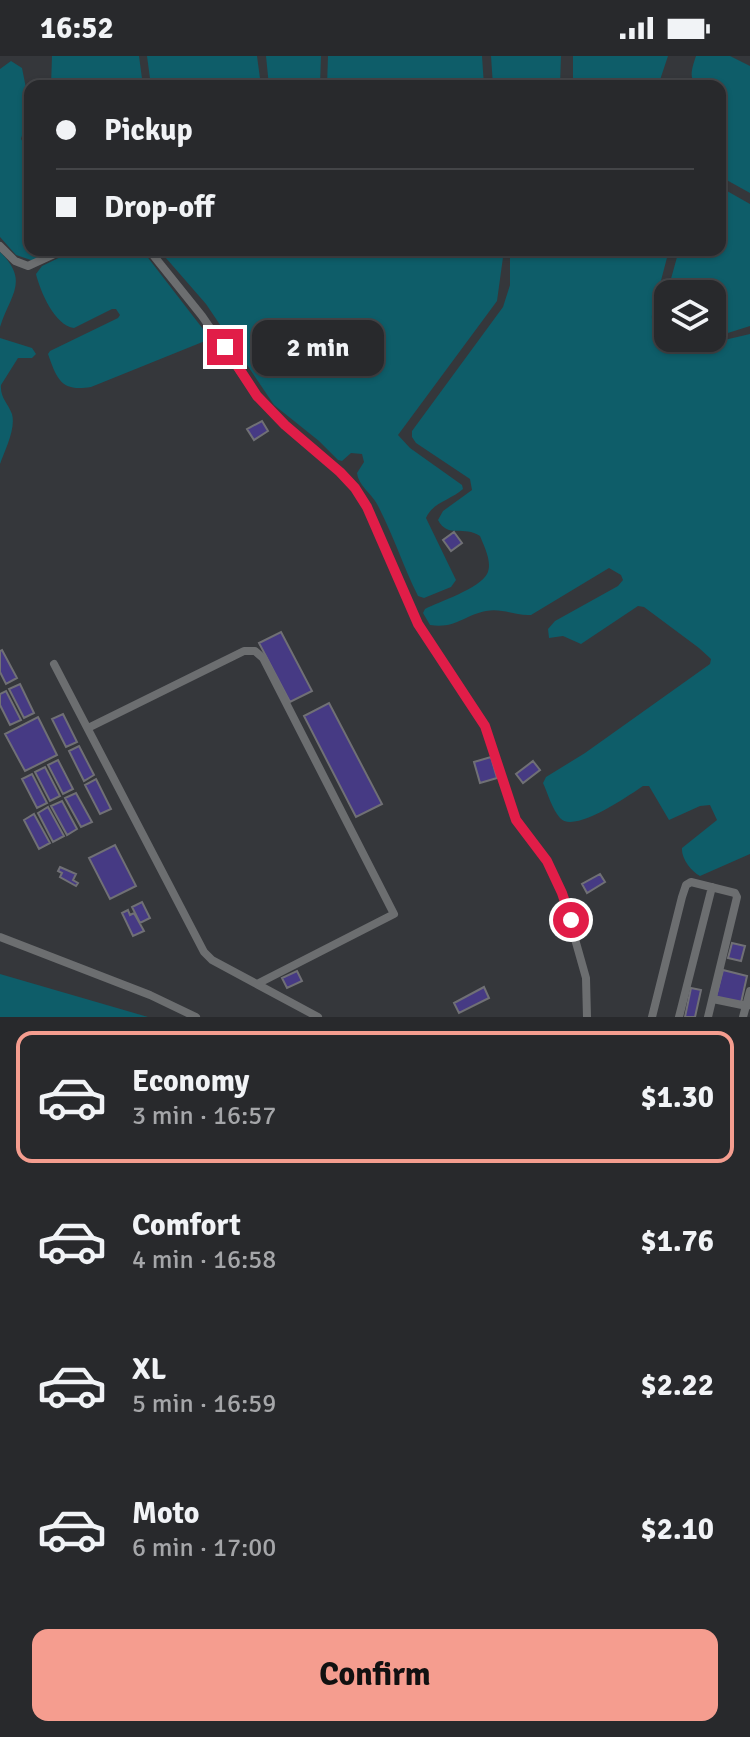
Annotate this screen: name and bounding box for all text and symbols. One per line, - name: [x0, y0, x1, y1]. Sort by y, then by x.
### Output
- text: 16:52: [40, 10, 114, 47]
- text: Pickup: [104, 112, 193, 149]
- text: Drop-off: [104, 189, 214, 226]
- map controls: [654, 280, 726, 352]
- button: layers: [654, 280, 726, 352]
- callout: 2 min: [253, 319, 385, 375]
- route end: [207, 329, 243, 365]
- text: 2 min: [287, 332, 349, 364]
- route start: [553, 902, 589, 938]
- icon: car: [36, 1061, 108, 1133]
- text: Economy: [132, 1063, 249, 1100]
- text: $1.30: [641, 1079, 714, 1116]
- text: 3 min · 16:57: [132, 1100, 276, 1132]
- icon: car: [36, 1205, 108, 1277]
- text: Comfort: [132, 1207, 241, 1244]
- text: $1.76: [641, 1223, 714, 1260]
- text: 4 min · 16:58: [132, 1244, 276, 1276]
- icon: car: [36, 1349, 108, 1421]
- text: XL: [132, 1351, 166, 1388]
- text: $2.22: [641, 1367, 714, 1404]
- text: 5 min · 16:59: [132, 1388, 276, 1420]
- icon: car: [36, 1493, 108, 1565]
- text: Moto: [132, 1495, 199, 1532]
- text: $2.10: [641, 1511, 714, 1548]
- text: 6 min · 17:00: [132, 1532, 276, 1564]
- button: Confirm: [32, 1629, 718, 1721]

